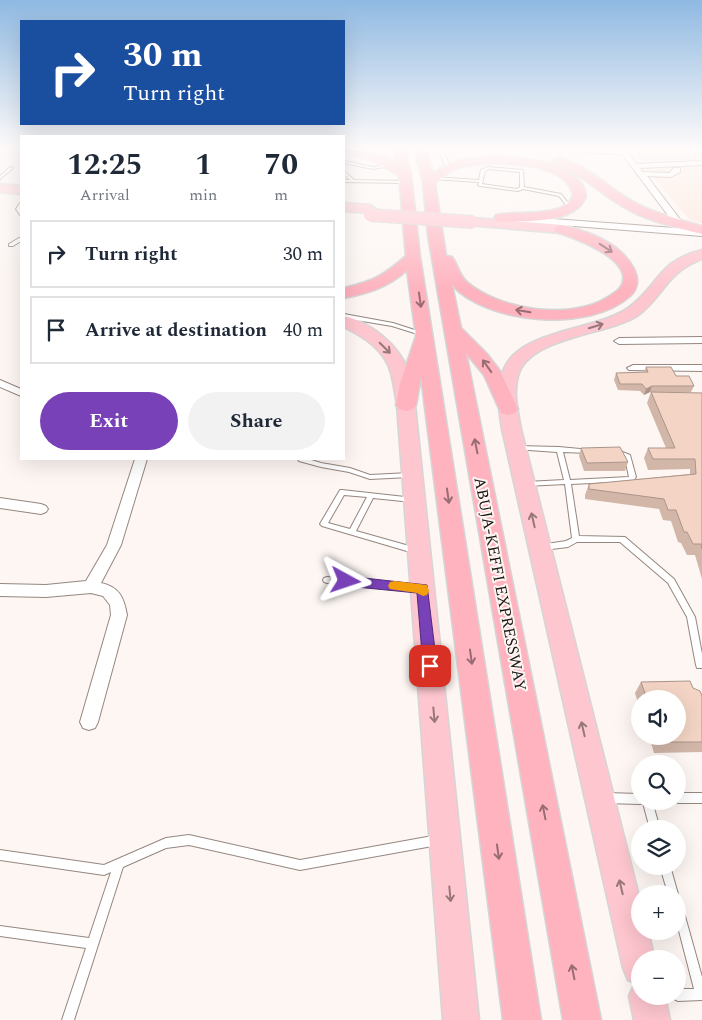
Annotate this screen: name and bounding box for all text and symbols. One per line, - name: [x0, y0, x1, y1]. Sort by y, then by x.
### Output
- text: 30 m: [123, 29, 203, 82]
- icon: right: [40, 40, 105, 105]
- text: Turn right: [123, 77, 225, 110]
- text: 12:25: [67, 142, 142, 188]
- text: 1: [195, 142, 212, 188]
- text: 70: [264, 142, 298, 188]
- text: Arrival: [80, 183, 130, 207]
- text: min: [189, 183, 217, 207]
- text: m: [274, 183, 288, 207]
- icon: right: [42, 240, 70, 268]
- text: Turn right: [85, 240, 178, 269]
- text: 30 m: [283, 240, 323, 269]
- one-way arrow: [598, 244, 612, 254]
- one-way arrow: [415, 292, 425, 308]
- one-way arrow: [515, 306, 531, 316]
- icon: arrive: [42, 316, 70, 344]
- text: Arrive at destination: [85, 316, 267, 345]
- text: 40 m: [283, 316, 323, 345]
- one-way arrow: [588, 321, 603, 330]
- one-way arrow: [379, 342, 391, 354]
- one-way arrow: [482, 359, 492, 373]
- button: Exit: [40, 392, 178, 450]
- button: Share: [188, 392, 325, 450]
- one-way arrow: [470, 438, 480, 454]
- street label: ABUJA-KEFFI EXPRESSWAY: [467, 475, 533, 693]
- one-way arrow: [443, 487, 453, 503]
- one-way arrow: [528, 512, 537, 528]
- position arrow: [319, 554, 371, 606]
- pin: [409, 645, 451, 687]
- one-way arrow: [466, 648, 476, 664]
- icon: arrive: [416, 652, 444, 680]
- map controls: [631, 690, 686, 1005]
- button: sound: [631, 690, 686, 745]
- one-way arrow: [429, 707, 439, 723]
- one-way arrow: [578, 721, 587, 737]
- button: search: [631, 755, 686, 810]
- one-way arrow: [538, 805, 548, 821]
- button: layers: [631, 820, 686, 875]
- one-way arrow: [494, 844, 504, 860]
- one-way arrow: [616, 879, 625, 895]
- button: +: [631, 885, 686, 940]
- one-way arrow: [446, 886, 455, 902]
- button: −: [631, 950, 686, 1005]
- one-way arrow: [568, 964, 578, 980]

